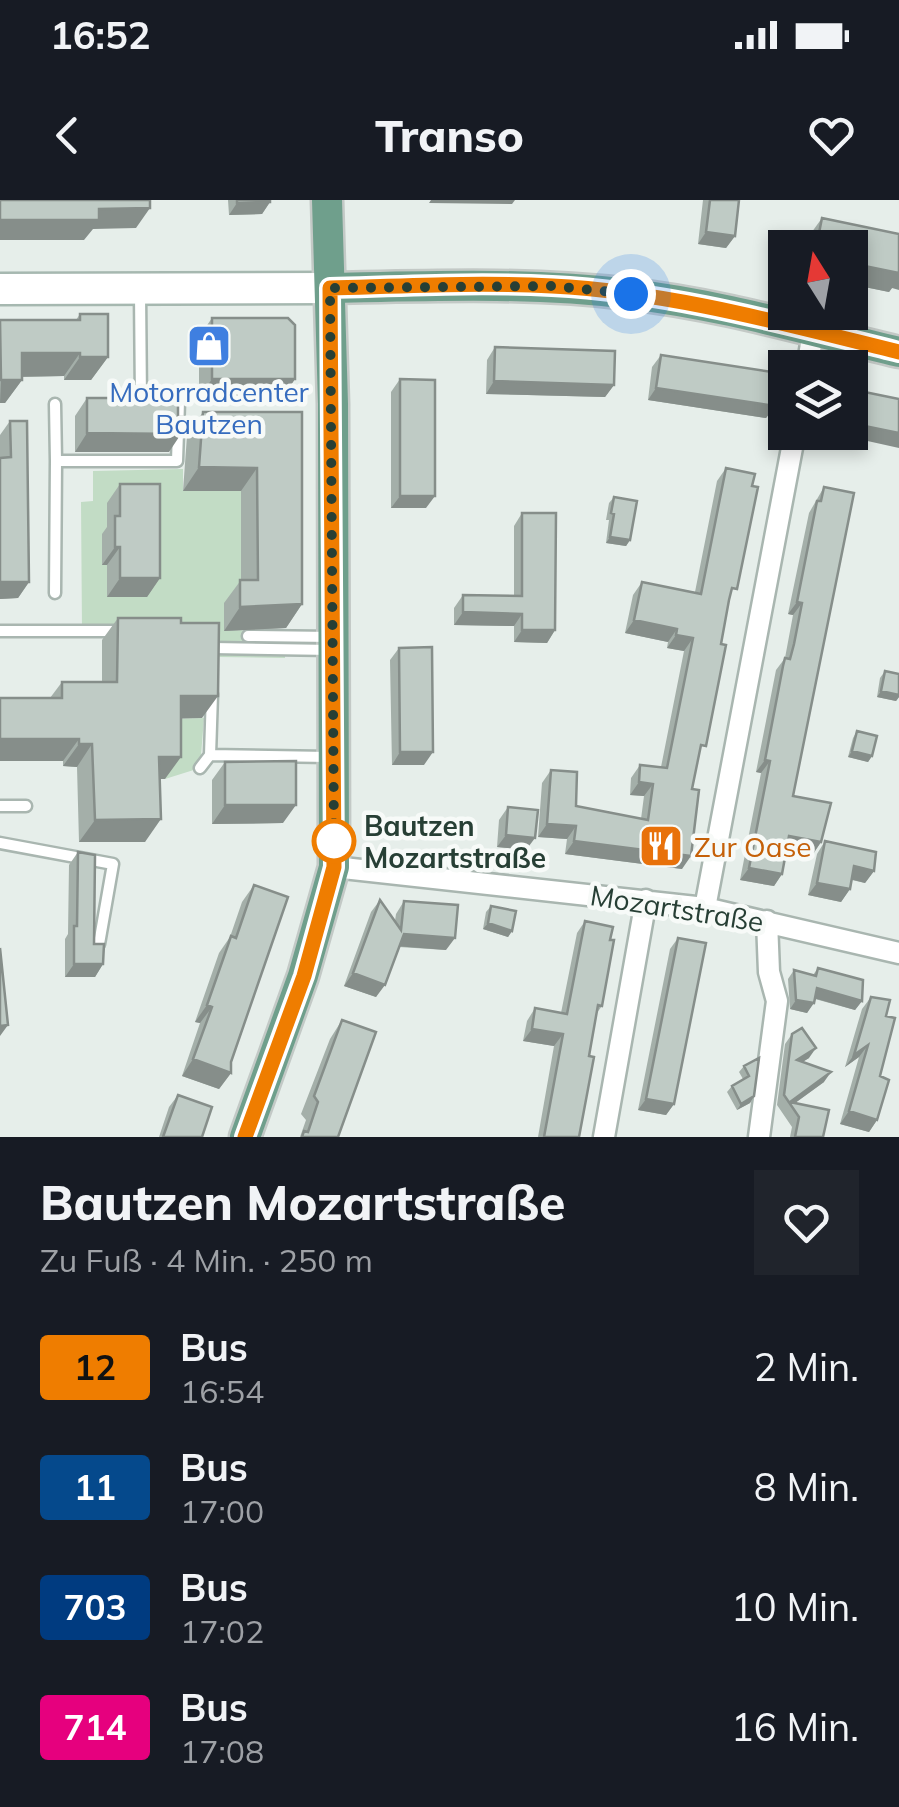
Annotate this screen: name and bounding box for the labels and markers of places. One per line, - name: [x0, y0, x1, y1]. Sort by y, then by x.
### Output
- shop icon: Motorradcenter Bautzen: [186, 323, 232, 369]
- place label: Motorradcenter Bautzen: [109, 374, 310, 441]
- place label: Bautzen Mozartstraße: [364, 808, 546, 875]
- marker: Bautzen Mozartstraße: [313, 820, 355, 862]
- restaurant icon: Zur Oase: [638, 823, 684, 869]
- place label: Zur Oase: [694, 829, 812, 864]

